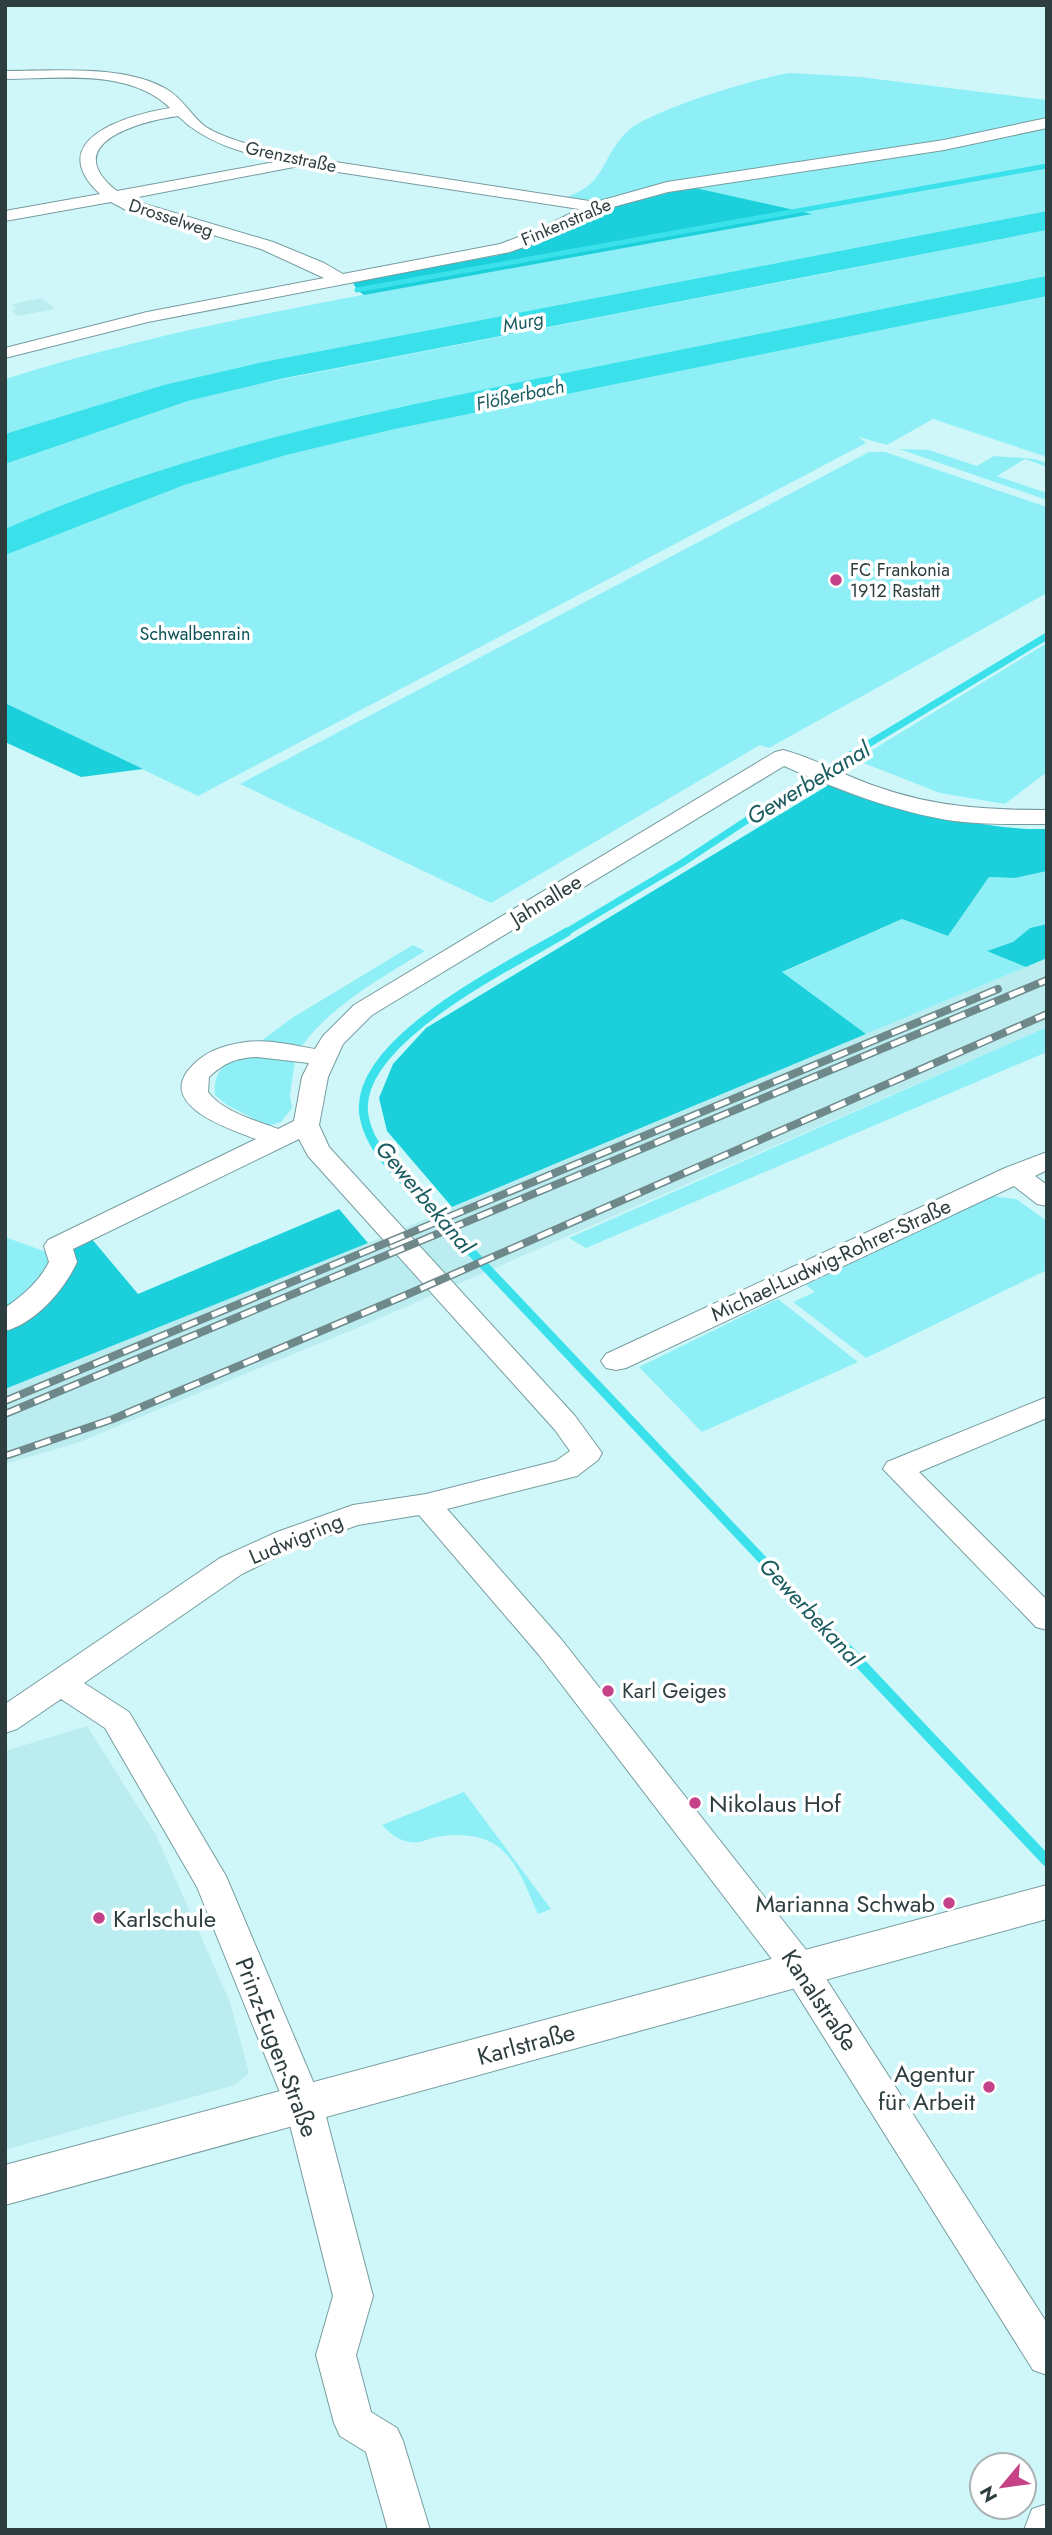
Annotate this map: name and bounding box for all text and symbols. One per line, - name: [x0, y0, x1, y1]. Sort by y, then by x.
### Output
- street label: Grenzstraße: [243, 135, 339, 179]
- street label: Finkenstraße: [517, 191, 615, 253]
- street label: Drosselweg: [125, 192, 217, 244]
- water label: Murg: [500, 305, 546, 339]
- water label: Flößerbach: [473, 372, 567, 418]
- place label: FC Frankonia 1912 Rastatt: [850, 557, 950, 604]
- marker: FC Frankonia 1912 Rastatt: [828, 572, 844, 588]
- park label: Schwalbenrain: [140, 621, 250, 647]
- water label: Gewerbekanal: [740, 732, 877, 833]
- street label: Jahnallee: [502, 867, 588, 935]
- water label: Gewerbekanal: [367, 1133, 483, 1262]
- street label: Michael-Ludwig-Rohrer-Straße: [706, 1191, 956, 1329]
- street label: Ludwigring: [244, 1506, 348, 1572]
- water label: Gewerbekanal: [751, 1550, 871, 1675]
- place label: Karl Geiges: [622, 1676, 726, 1706]
- marker: Karl Geiges: [600, 1683, 616, 1699]
- place label: Nikolaus Hof: [709, 1786, 842, 1821]
- marker: Nikolaus Hof: [687, 1795, 703, 1811]
- place label: Marianna Schwab: [755, 1886, 935, 1921]
- marker: Marianna Schwab: [941, 1895, 957, 1911]
- place label: Karlschule: [113, 1901, 216, 1936]
- marker: Karlschule: [91, 1910, 107, 1926]
- street label: Kanalstraße: [773, 1942, 867, 2058]
- street label: Prinz-Eugen-Straße: [227, 1952, 327, 2142]
- street label: Karlstraße: [473, 2014, 579, 2074]
- place label: Agentur für Arbeit: [878, 2056, 976, 2119]
- marker: Agentur für Arbeit: [981, 2079, 997, 2095]
- north arrow: [968, 2451, 1038, 2521]
- text: N: [973, 2481, 1004, 2507]

